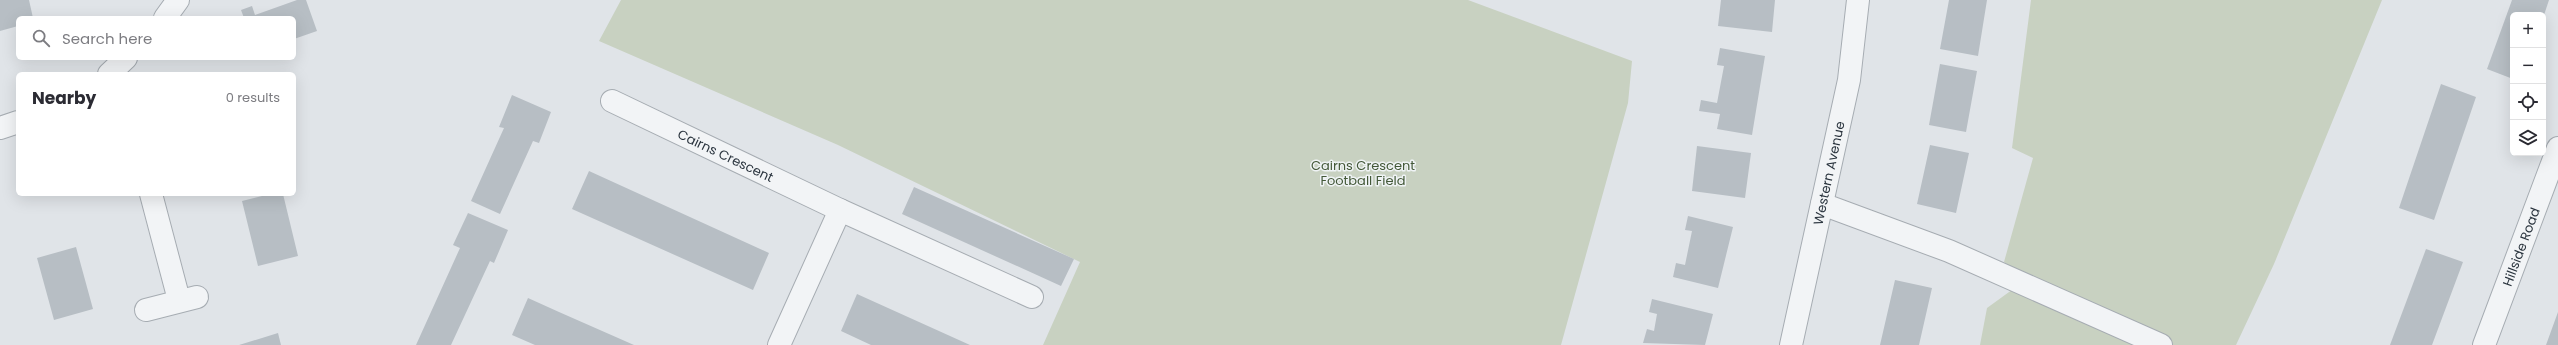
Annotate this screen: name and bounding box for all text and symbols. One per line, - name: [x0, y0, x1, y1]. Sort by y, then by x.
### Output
- map controls: [2510, 12, 2546, 156]
- button: +: [2510, 12, 2546, 48]
- search box: [16, 16, 296, 60]
- icon: search: [30, 27, 52, 49]
- text: Search here: [62, 28, 152, 49]
- button: −: [2510, 48, 2546, 84]
- button: locate: [2510, 84, 2546, 120]
- text: Nearby: [32, 86, 96, 110]
- text: 0 results: [226, 88, 280, 107]
- street label: Western Avenue: [1808, 119, 1849, 227]
- button: layers: [2510, 120, 2546, 156]
- street label: Cairns Crescent: [675, 124, 777, 187]
- park label: Cairns Crescent Football Field: [1311, 156, 1415, 190]
- street label: Hillside Road: [2497, 205, 2544, 289]

